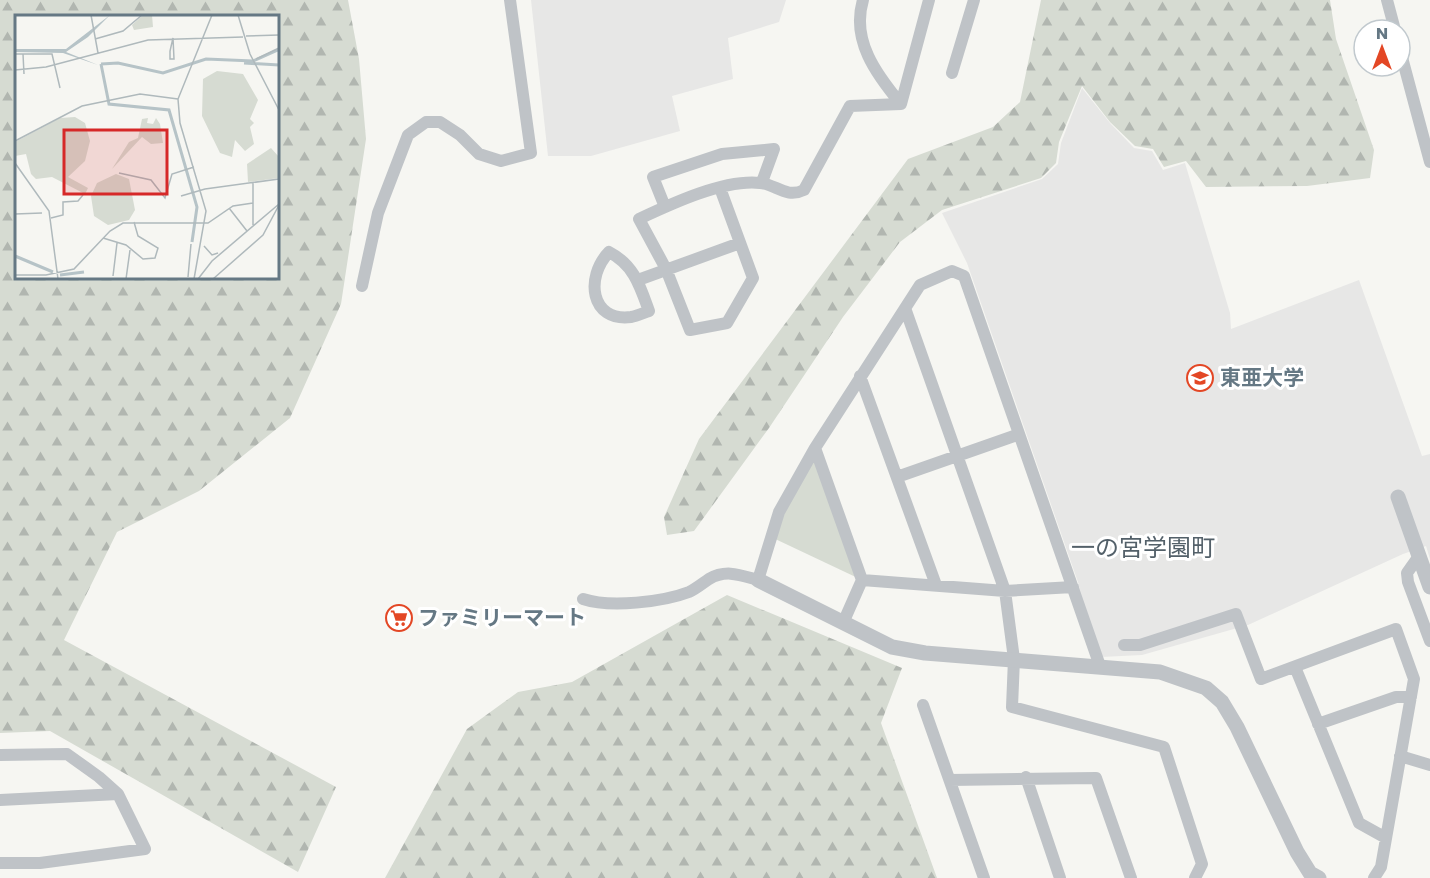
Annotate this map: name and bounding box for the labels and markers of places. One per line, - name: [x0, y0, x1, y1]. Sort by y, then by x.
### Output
- school or university icon: 東亜大学: [1185, 363, 1215, 393]
- place label: 東亜大学: [1220, 363, 1304, 392]
- supermarket icon: ファミリーマート: [384, 603, 414, 633]
- place label: ファミリーマート: [418, 603, 586, 632]

